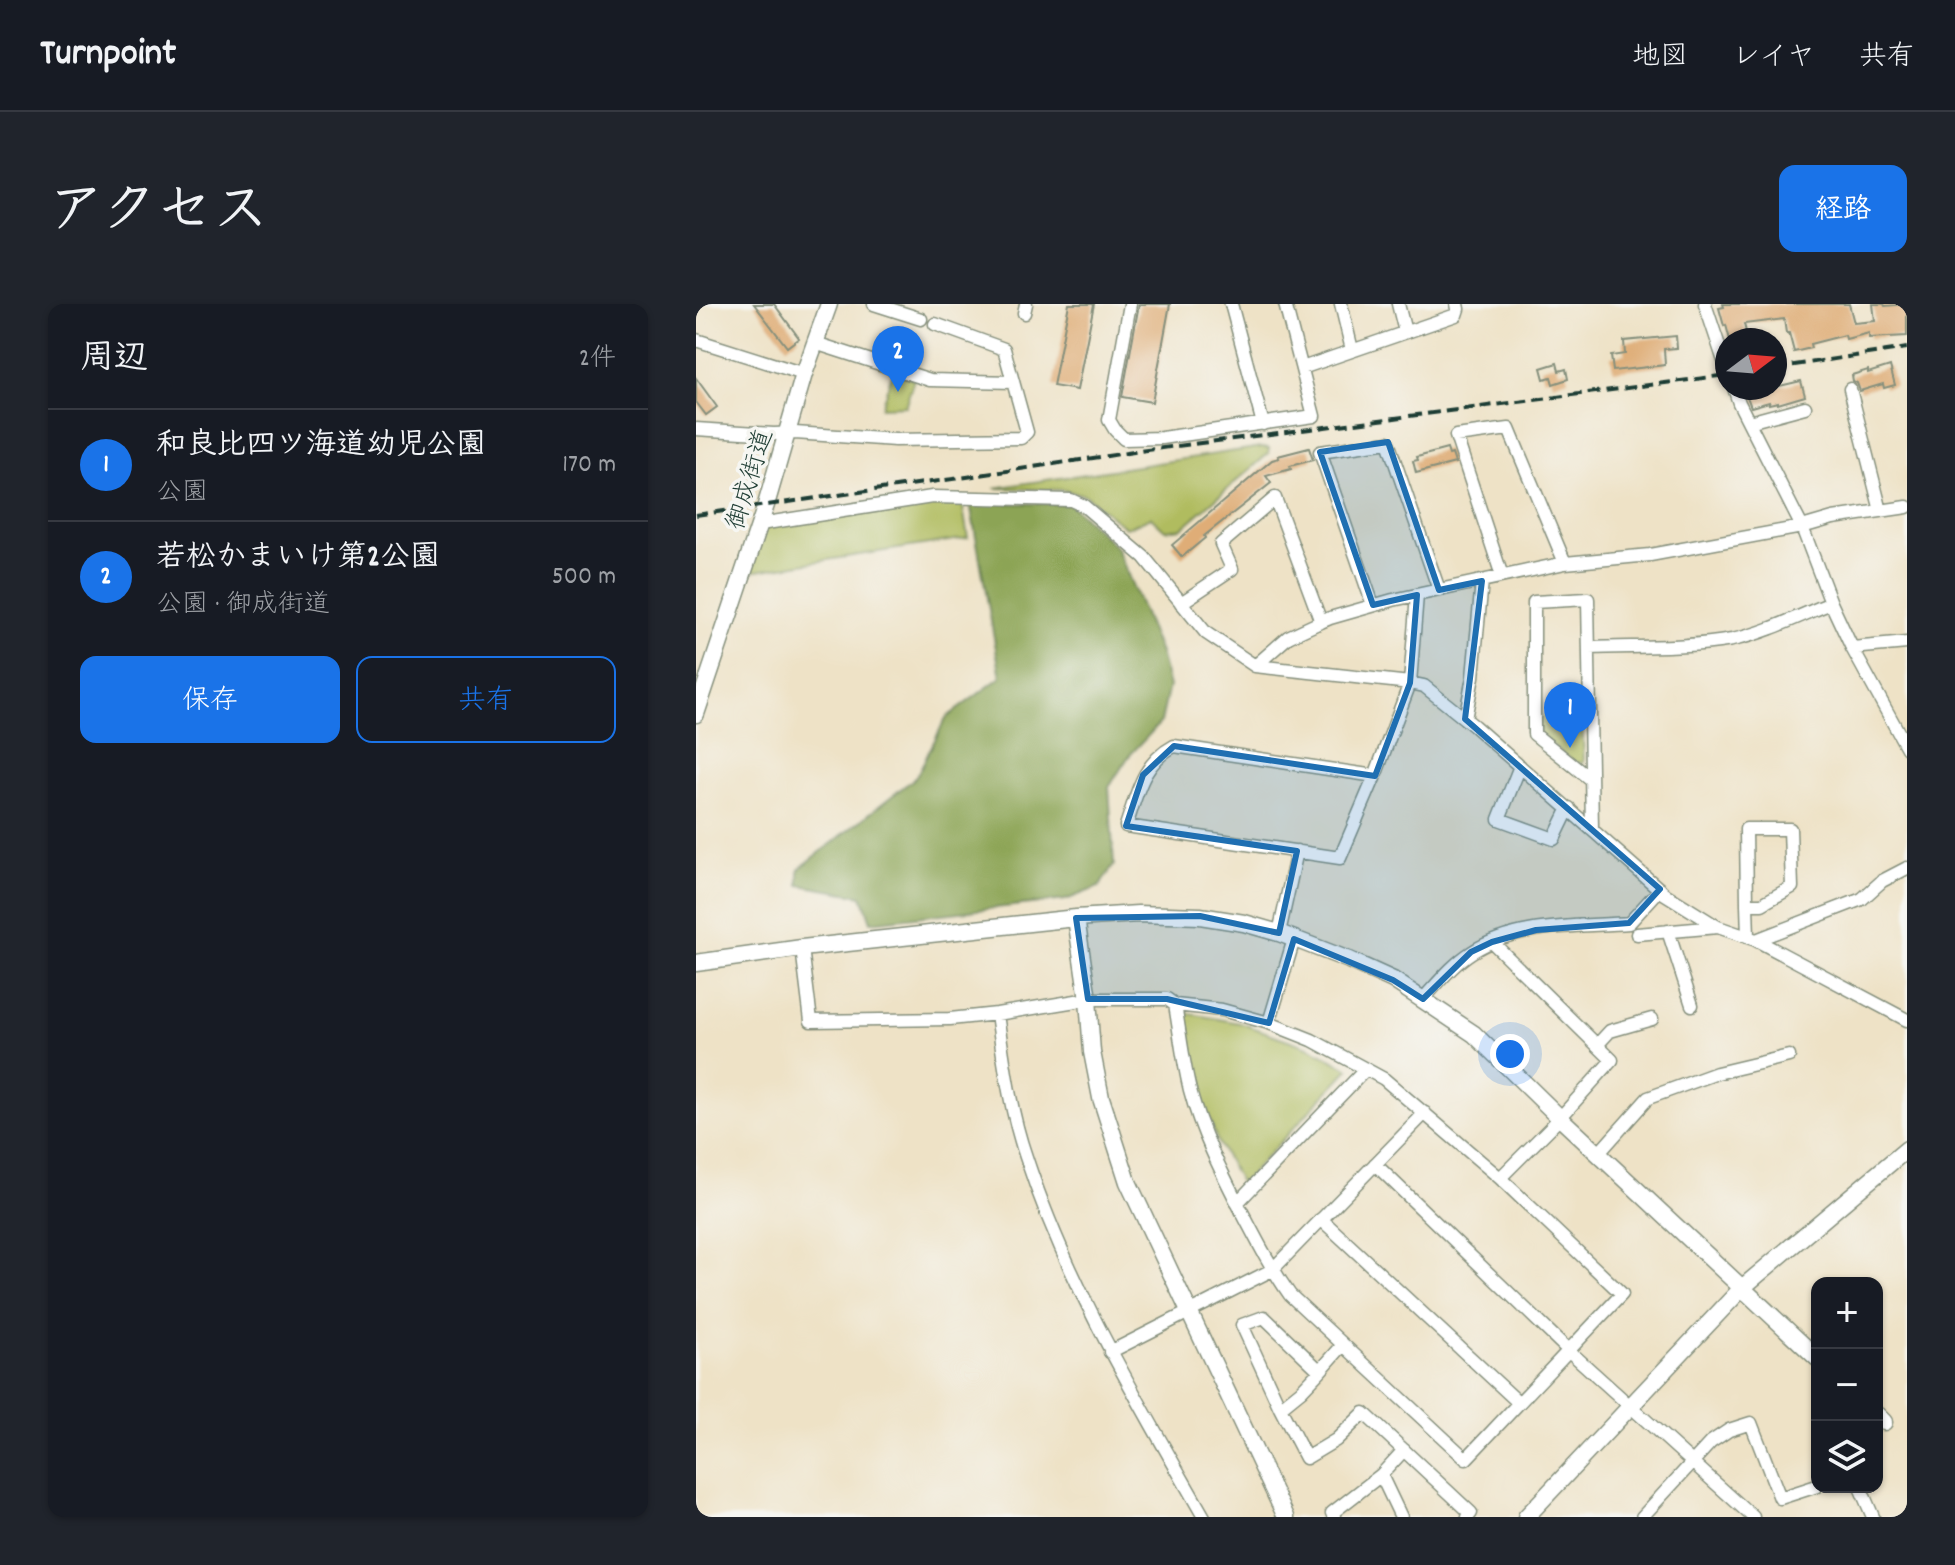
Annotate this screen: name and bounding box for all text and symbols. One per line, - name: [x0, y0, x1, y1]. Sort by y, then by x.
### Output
- text: Turnpoint: [40, 28, 176, 83]
- text: 地図: [1632, 39, 1688, 79]
- text: レイヤ: [1732, 39, 1815, 79]
- text: 共有: [1859, 39, 1915, 79]
- button: 経路: [1779, 165, 1907, 252]
- text: アクセス: [48, 175, 269, 255]
- pin: 2: [872, 326, 924, 392]
- north arrow: [1715, 328, 1787, 400]
- text: 周辺: [80, 336, 148, 385]
- text: 2件: [579, 341, 616, 378]
- street label: 御成街道: [718, 425, 784, 535]
- text: 和良比四ツ海道幼児公園: [156, 426, 486, 469]
- text: 1: [103, 447, 109, 484]
- text: 170 m: [562, 447, 616, 484]
- text: 公園: [156, 475, 208, 512]
- text: 若松かまいけ第2公園: [156, 538, 440, 581]
- text: 2: [100, 559, 112, 596]
- text: 500 m: [552, 559, 616, 596]
- text: 公園 · 御成街道: [156, 587, 330, 624]
- button: 保存: [80, 656, 340, 743]
- button: 共有: [356, 656, 616, 743]
- pin: 1: [1544, 682, 1596, 748]
- your location: [1490, 1034, 1530, 1074]
- map controls: [1811, 1277, 1883, 1493]
- button: +: [1811, 1277, 1883, 1349]
- button: −: [1811, 1349, 1883, 1421]
- button: layers: [1811, 1421, 1883, 1493]

